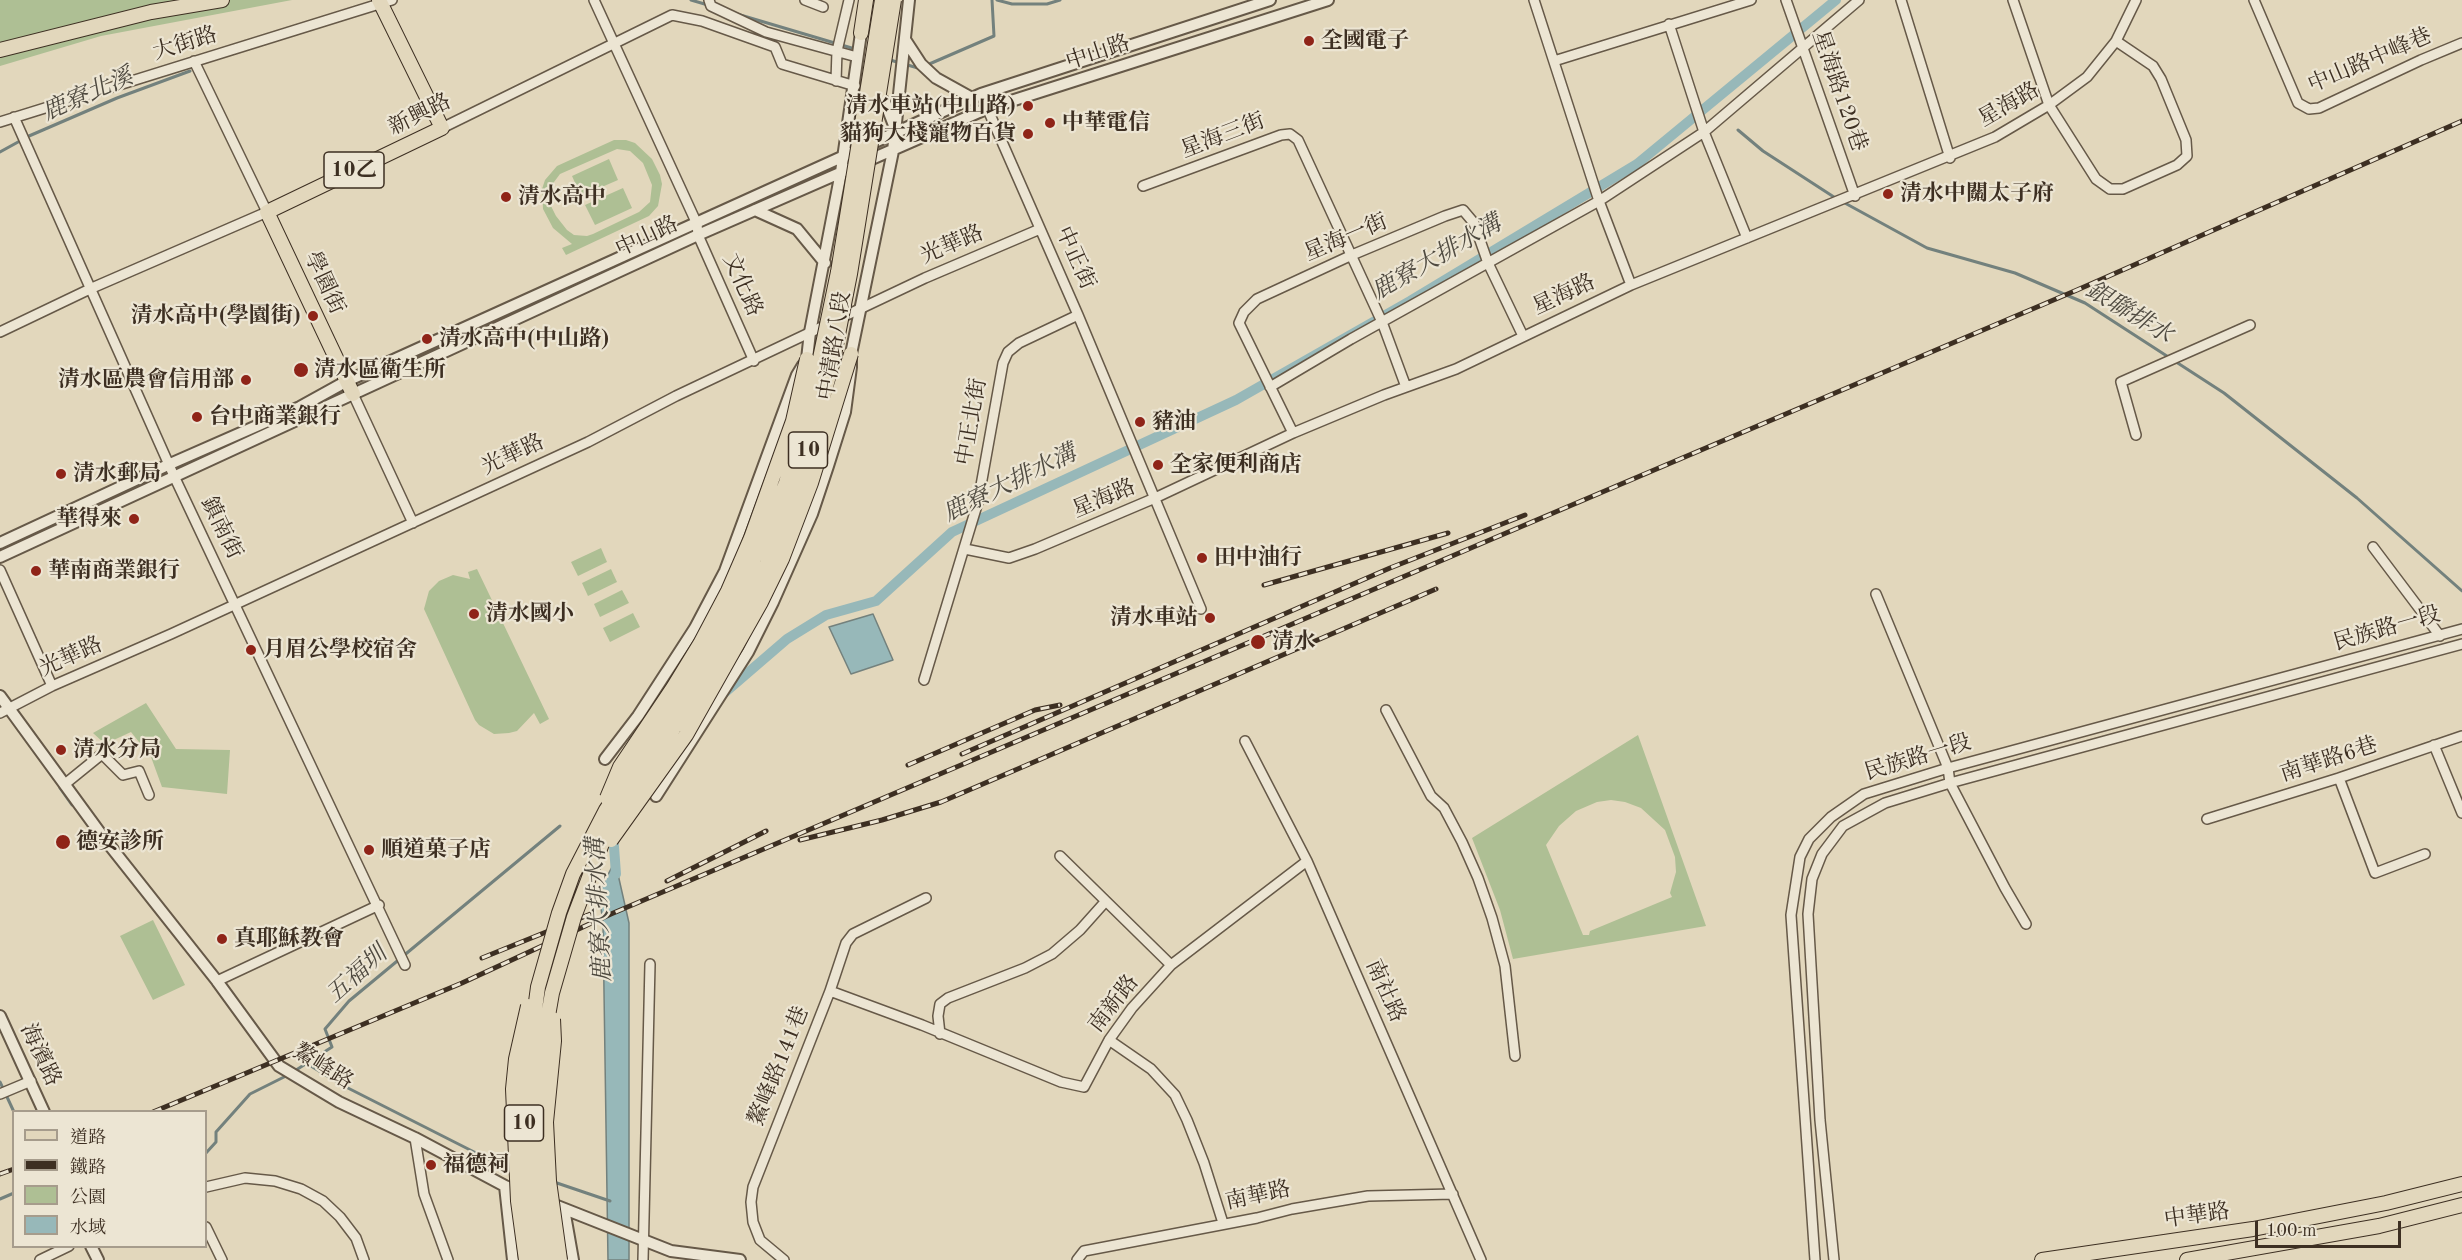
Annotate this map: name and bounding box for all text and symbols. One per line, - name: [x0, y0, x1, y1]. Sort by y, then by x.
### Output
- street label: 大街路: [150, 22, 220, 66]
- street label: 中山路中峰巷: [2304, 23, 2436, 99]
- street label: 星海路120巷: [1806, 27, 1872, 155]
- place label: 全國電子: [1321, 28, 1409, 54]
- street label: 中山路: [1063, 30, 1133, 76]
- marker: 全國電子: [1302, 34, 1316, 48]
- water label: 鹿寮北溪: [38, 62, 138, 128]
- street label: 星海路: [1974, 77, 2044, 133]
- street label: 新興路: [385, 89, 455, 141]
- place label: 清水車站(中山路): [846, 93, 1016, 119]
- marker: 清水車站(中山路): [1021, 99, 1035, 113]
- street label: 星海三街: [1177, 108, 1269, 164]
- place label: 中華電信: [1062, 110, 1150, 136]
- marker: 中華電信: [1043, 116, 1057, 130]
- place label: 貓狗大棧寵物百貨: [840, 121, 1016, 147]
- marker: 貓狗大棧寵物百貨: [1021, 127, 1035, 141]
- road number: 10乙: [324, 152, 384, 188]
- place label: 清水中關太子府: [1900, 181, 2054, 207]
- place label: 清水高中: [518, 184, 606, 210]
- marker: 清水中關太子府: [1881, 187, 1895, 201]
- marker: 清水高中: [499, 190, 513, 204]
- street label: 星海一街: [1300, 209, 1392, 267]
- water label: 鹿寮大排水溝: [1367, 210, 1507, 306]
- street label: 中山路: [612, 211, 682, 263]
- street label: 光華路: [916, 220, 988, 270]
- street label: 中正街: [1050, 222, 1100, 294]
- street label: 學園街: [298, 248, 350, 318]
- street label: 文化路: [717, 249, 767, 321]
- street label: 星海路: [1529, 269, 1599, 321]
- water label: 銀聯排水: [2080, 276, 2178, 350]
- street label: 中清路八段: [813, 290, 857, 402]
- place label: 清水高中(學園街): [131, 303, 301, 329]
- marker: 清水高中(學園街): [306, 309, 320, 323]
- place label: 清水高中(中山路): [439, 326, 609, 352]
- marker: 清水高中(中山路): [420, 332, 434, 346]
- place label: 清水區衛生所: [314, 357, 446, 383]
- marker: 清水區衛生所: [292, 361, 310, 379]
- place label: 清水區農會信用部: [58, 367, 234, 393]
- marker: 清水區農會信用部: [239, 373, 253, 387]
- street label: 中正北街: [951, 376, 993, 468]
- place label: 台中商業銀行: [209, 404, 341, 430]
- place label: 豬油: [1152, 409, 1196, 435]
- marker: 台中商業銀行: [190, 410, 204, 424]
- marker: 豬油: [1133, 415, 1147, 429]
- street label: 光華路: [478, 429, 548, 481]
- road number: 10: [788, 432, 828, 468]
- water label: 鹿寮大排水溝: [939, 439, 1081, 529]
- place label: 全家便利商店: [1170, 452, 1302, 478]
- marker: 全家便利商店: [1151, 458, 1165, 472]
- place label: 清水郵局: [73, 461, 161, 487]
- marker: 清水郵局: [54, 467, 68, 481]
- street label: 星海路: [1068, 474, 1140, 524]
- street label: 鎮南街: [195, 493, 247, 563]
- place label: 華得來: [56, 506, 122, 532]
- marker: 華得來: [127, 512, 141, 526]
- place label: 田中油行: [1214, 545, 1302, 571]
- marker: 田中油行: [1195, 551, 1209, 565]
- place label: 華南商業銀行: [48, 558, 180, 584]
- marker: 華南商業銀行: [29, 564, 43, 578]
- place label: 清水國小: [486, 601, 574, 627]
- street label: 民族路一段: [2330, 601, 2444, 657]
- place label: 清水車站: [1110, 605, 1198, 631]
- marker: 清水國小: [467, 607, 481, 621]
- marker: 清水車站: [1203, 611, 1217, 625]
- place label: 清水: [1272, 629, 1316, 655]
- street label: 光華路: [35, 632, 107, 682]
- marker: 清水: [1249, 633, 1267, 651]
- place label: 月眉公學校宿舍: [263, 637, 417, 663]
- marker: 月眉公學校宿舍: [244, 643, 258, 657]
- street label: 民族路一段: [1862, 729, 1974, 787]
- street label: 南華路6巷: [2277, 732, 2381, 788]
- place label: 清水分局: [73, 737, 161, 763]
- marker: 清水分局: [54, 743, 68, 757]
- place label: 德安診所: [76, 829, 164, 855]
- marker: 德安診所: [54, 833, 72, 851]
- place label: 順道菓子店: [381, 837, 491, 863]
- water label: 鹿寮大排水溝: [582, 837, 618, 983]
- marker: 順道菓子店: [362, 843, 376, 857]
- place label: 真耶穌教會: [234, 926, 344, 952]
- marker: 真耶穌教會: [215, 932, 229, 946]
- water label: 五福圳: [321, 940, 393, 1010]
- street label: 南社路: [1360, 955, 1410, 1027]
- street label: 南新路: [1083, 970, 1145, 1038]
- street label: 鰲峰路141巷: [743, 1003, 815, 1129]
- street label: 海濱路: [14, 1020, 66, 1090]
- street label: 鰲峰路: [288, 1038, 358, 1096]
- road number: 10: [504, 1105, 544, 1141]
- legend: [12, 1110, 207, 1248]
- text: 道路: [70, 1129, 106, 1147]
- place label: 福德祠: [443, 1152, 509, 1178]
- marker: 福德祠: [424, 1158, 438, 1172]
- text: 鐵路: [70, 1159, 106, 1177]
- street label: 南華路: [1223, 1176, 1293, 1216]
- text: 公園: [70, 1189, 106, 1207]
- street label: 中華路: [2162, 1198, 2232, 1234]
- scale bar: [2258, 1209, 2404, 1247]
- text: 水域: [70, 1219, 106, 1237]
- text: 100 m: [2266, 1222, 2317, 1240]

